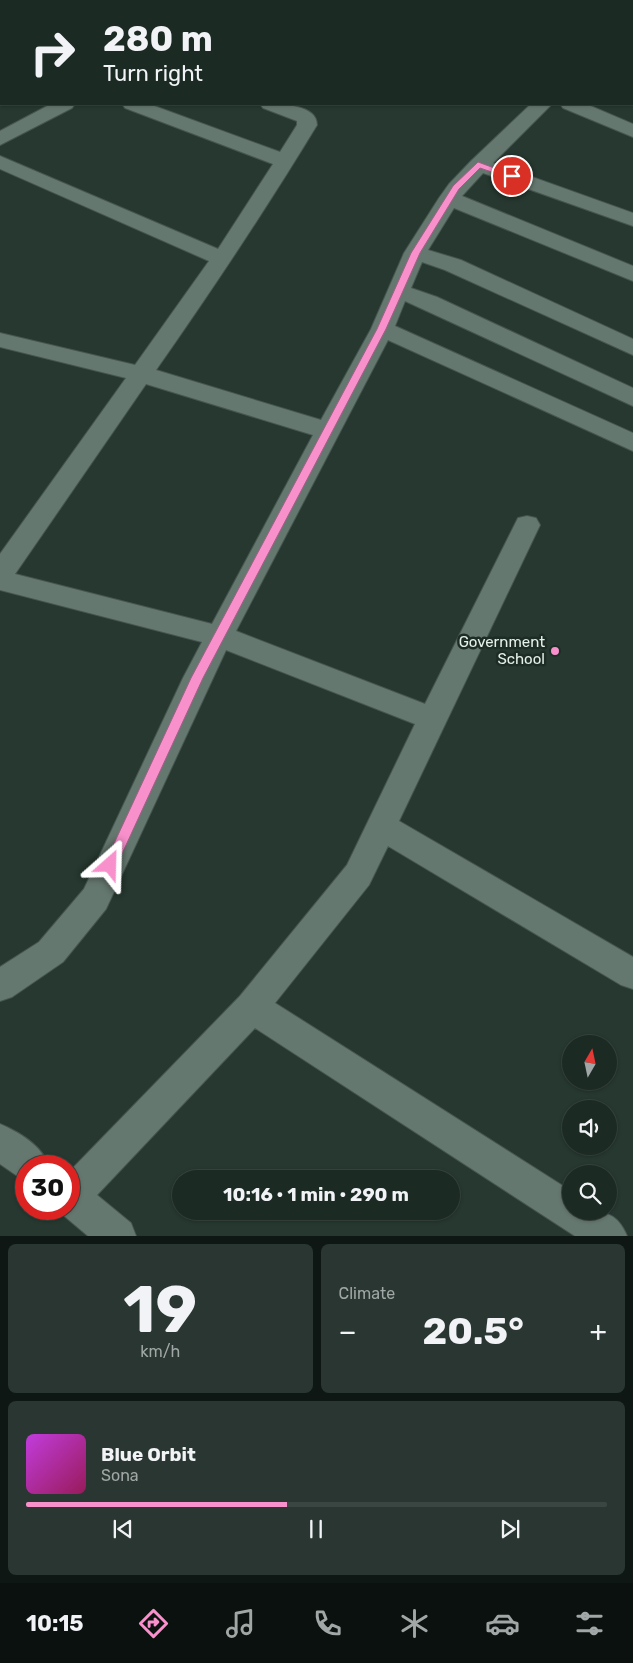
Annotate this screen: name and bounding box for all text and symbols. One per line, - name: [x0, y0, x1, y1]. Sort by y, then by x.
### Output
- text: 280 m: [103, 18, 213, 60]
- icon: right: [20, 20, 85, 85]
- text: Turn right: [103, 60, 203, 87]
- pin: [491, 155, 533, 197]
- icon: arrive: [498, 162, 526, 190]
- place label: Government School: [459, 633, 545, 668]
- marker: Government School: [549, 645, 561, 657]
- position arrow: [83, 838, 135, 890]
- north arrow: [562, 1035, 618, 1090]
- map controls: [562, 1035, 617, 1220]
- button: sound: [562, 1100, 617, 1155]
- speed limit sign: 30: [15, 1155, 80, 1220]
- button: search: [562, 1165, 617, 1220]
- text: 10:16 · 1 min · 290 m: [223, 1183, 409, 1206]
- text: 19: [123, 1271, 197, 1348]
- text: Climate: [339, 1284, 395, 1303]
- text: 20.5°: [423, 1308, 524, 1354]
- text: −: [339, 1315, 357, 1348]
- text: +: [590, 1315, 607, 1348]
- text: km/h: [140, 1342, 180, 1361]
- text: Blue Orbit: [101, 1443, 196, 1466]
- text: Sona: [101, 1466, 139, 1485]
- icon: previous: [109, 1515, 137, 1543]
- icon: pause: [302, 1515, 330, 1543]
- icon: next: [496, 1515, 524, 1543]
- icon: directions: [136, 1606, 171, 1641]
- icon: music: [223, 1606, 258, 1641]
- icon: phone: [310, 1606, 345, 1641]
- icon: climate: [397, 1606, 432, 1641]
- icon: car: [485, 1606, 520, 1641]
- icon: filters: [572, 1606, 607, 1641]
- text: 10:15: [26, 1610, 84, 1637]

